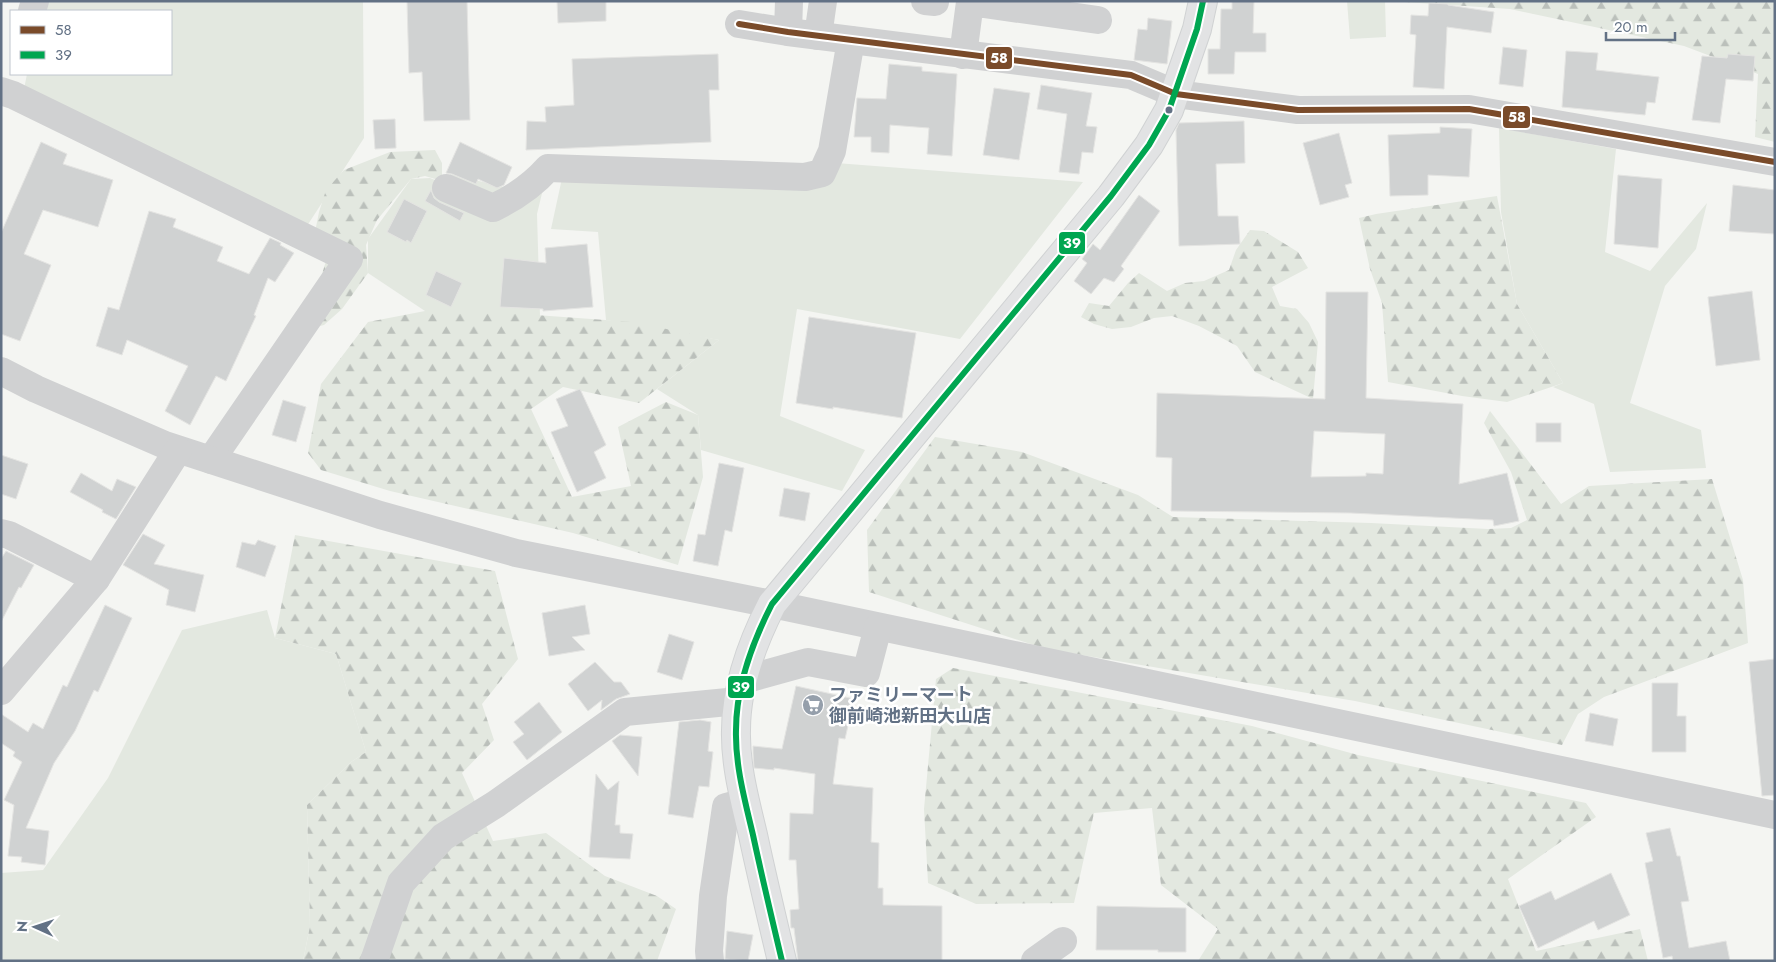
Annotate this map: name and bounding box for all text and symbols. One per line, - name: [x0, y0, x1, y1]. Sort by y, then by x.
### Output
- legend: [10, 10, 172, 75]
- scale bar: [1606, 10, 1675, 42]
- text: 20 m: [1614, 16, 1648, 38]
- text: 58: [55, 19, 72, 41]
- text: 39: [55, 44, 72, 66]
- line badge: 58: [985, 46, 1013, 70]
- text: 58: [990, 48, 1008, 68]
- unlabelled marker: [1164, 105, 1174, 115]
- line badge: 58: [1502, 105, 1531, 129]
- text: 58: [1508, 107, 1526, 127]
- line badge: 39: [1058, 231, 1086, 255]
- text: 39: [1063, 233, 1081, 253]
- line badge: 39: [727, 675, 755, 699]
- text: 39: [732, 677, 750, 697]
- place label: ファミリーマート 御前崎池新田大山店: [828, 682, 991, 729]
- supermarket icon: ファミリーマート 御前崎池新田大山店: [801, 693, 825, 717]
- north arrow: [10, 902, 60, 952]
- text: N: [12, 920, 32, 932]

